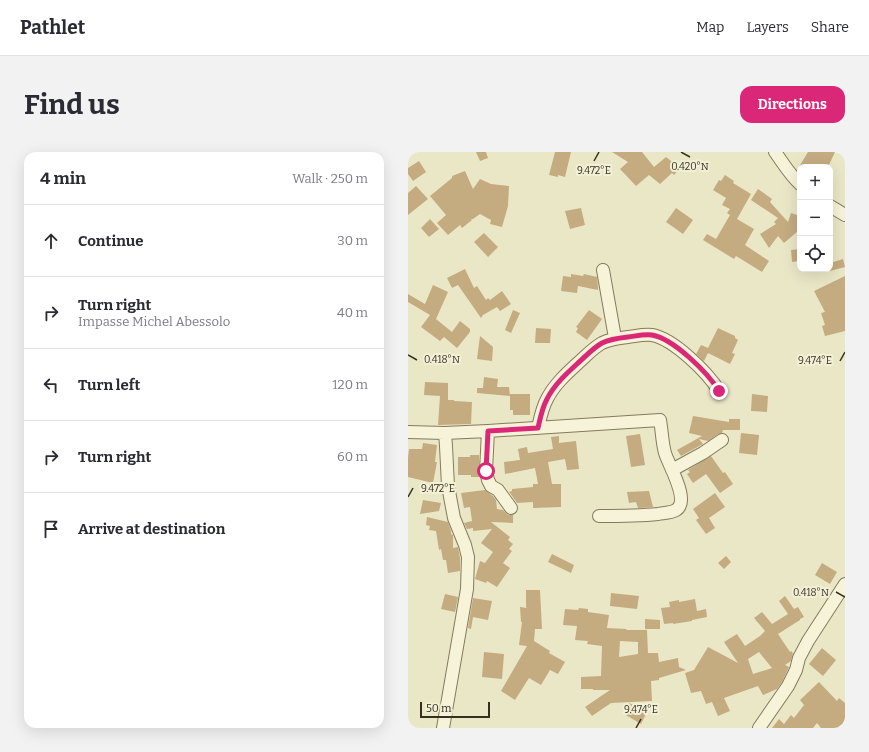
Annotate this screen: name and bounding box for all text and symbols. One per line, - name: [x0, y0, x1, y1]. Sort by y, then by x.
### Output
- text: Pathlet: [20, 16, 85, 39]
- text: Map: [696, 19, 724, 36]
- text: Layers: [746, 19, 789, 36]
- text: Share: [811, 19, 849, 36]
- button: Directions: [740, 86, 845, 123]
- text: Find us: [24, 88, 120, 121]
- text: 0.420°N: [671, 161, 709, 173]
- map controls: [797, 164, 833, 272]
- button: +: [797, 164, 833, 200]
- text: 9.472°E: [577, 165, 611, 177]
- text: 4 min: [40, 168, 86, 189]
- text: Walk · 250 m: [292, 171, 368, 186]
- button: −: [797, 200, 833, 236]
- icon: ahead: [40, 230, 62, 252]
- text: Continue: [78, 232, 144, 250]
- text: 30 m: [337, 233, 368, 248]
- button: locate: [797, 236, 833, 272]
- text: Turn right: [78, 296, 151, 314]
- icon: right: [40, 302, 62, 324]
- text: 40 m: [337, 305, 368, 320]
- text: Impasse Michel Abessolo: [78, 314, 230, 329]
- text: 0.418°N: [424, 354, 460, 366]
- text: 9.474°E: [798, 355, 832, 367]
- icon: left: [40, 374, 62, 396]
- text: Turn left: [78, 376, 140, 394]
- text: 120 m: [332, 377, 368, 392]
- route end: [710, 382, 728, 400]
- icon: right: [40, 446, 62, 468]
- text: Turn right: [78, 448, 151, 466]
- text: 60 m: [337, 449, 368, 464]
- route start: [477, 462, 495, 480]
- text: 9.472°E: [421, 483, 455, 495]
- icon: arrive: [40, 518, 62, 540]
- text: Arrive at destination: [78, 520, 225, 538]
- text: 0.418°N: [793, 587, 829, 599]
- scale bar: [420, 700, 490, 719]
- text: 50 m: [426, 702, 452, 715]
- text: 9.474°E: [624, 704, 658, 716]

